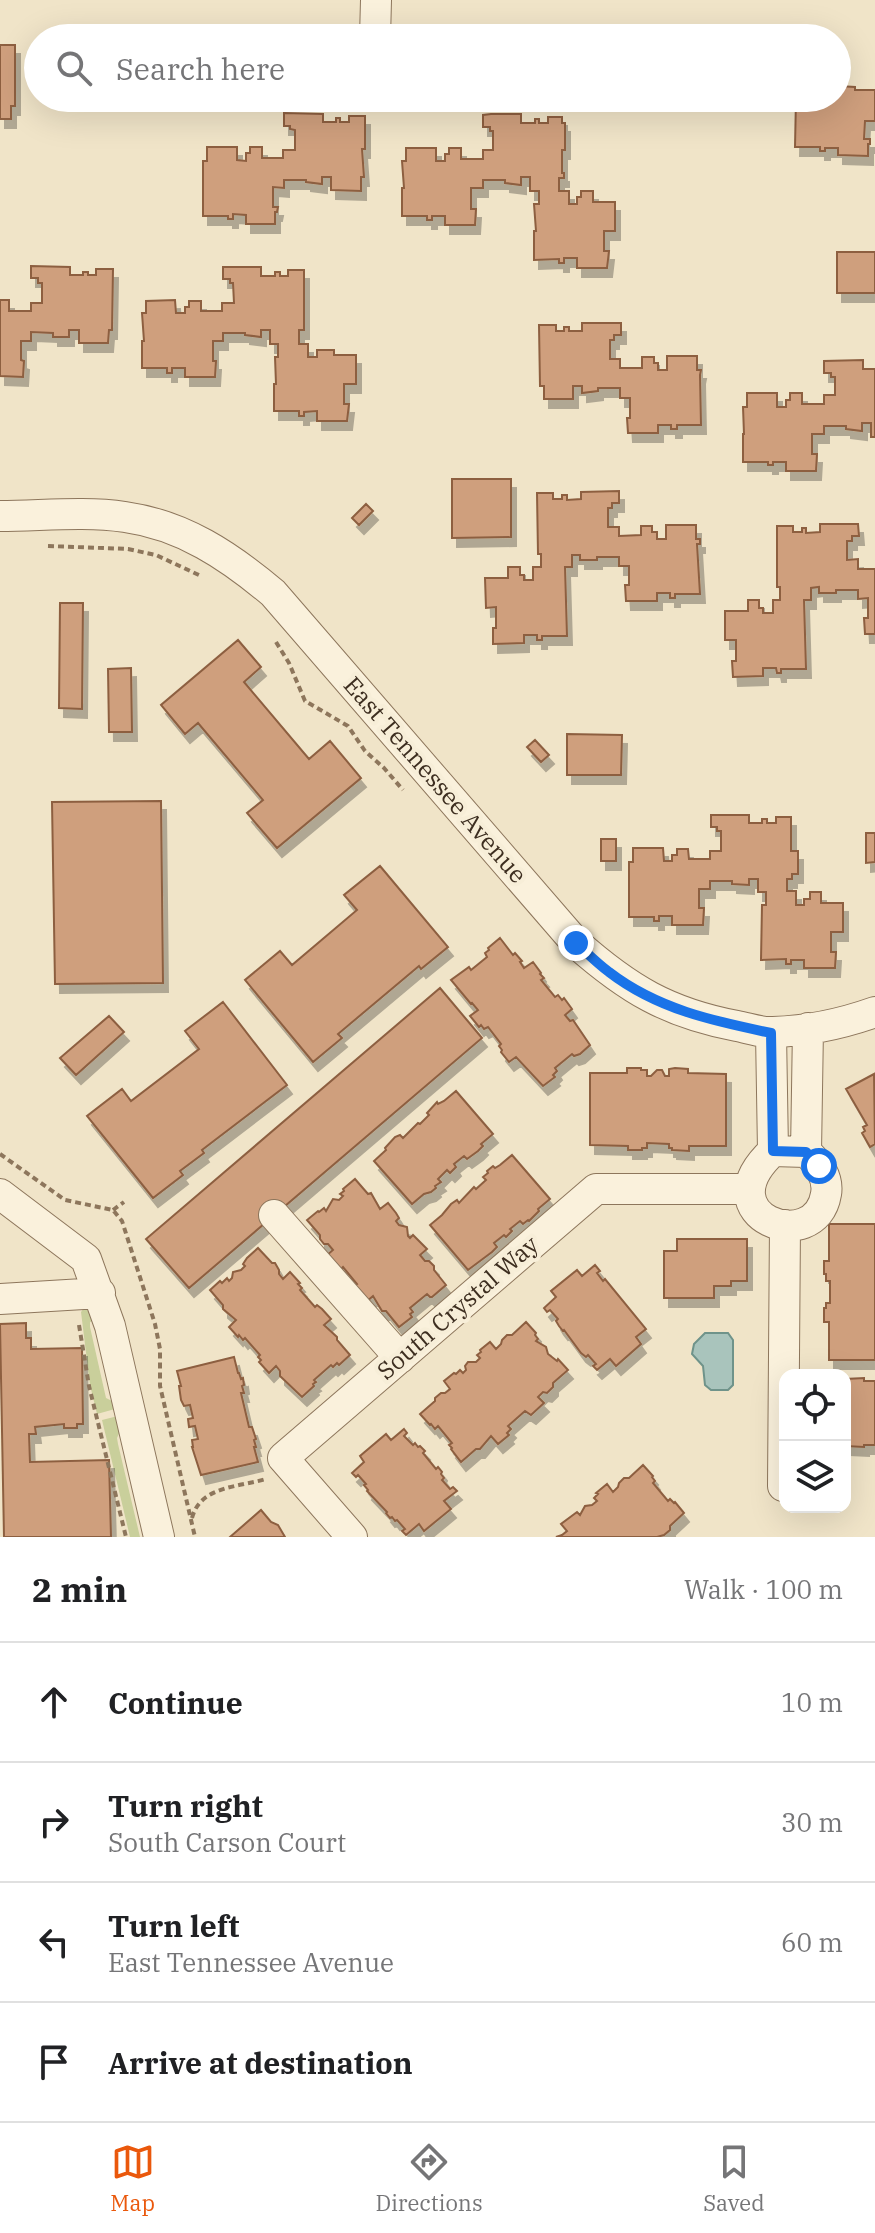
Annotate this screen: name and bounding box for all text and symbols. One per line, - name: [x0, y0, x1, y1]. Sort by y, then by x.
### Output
- search box: [24, 24, 851, 112]
- icon: search: [52, 46, 96, 90]
- text: Search here: [116, 49, 285, 88]
- street label: East Tennessee Avenue: [337, 669, 534, 889]
- route end: [558, 925, 594, 961]
- route start: [801, 1148, 837, 1184]
- street label: South Crystal Way: [370, 1228, 545, 1386]
- map controls: [779, 1369, 851, 1513]
- button: locate: [779, 1369, 851, 1441]
- button: layers: [779, 1441, 851, 1513]
- text: 2 min: [32, 1567, 127, 1611]
- text: Walk · 100 m: [684, 1572, 843, 1606]
- icon: ahead: [32, 1680, 76, 1724]
- text: Continue: [108, 1683, 243, 1722]
- text: 10 m: [781, 1685, 843, 1719]
- text: Turn right: [108, 1786, 263, 1825]
- icon: right: [32, 1800, 76, 1844]
- text: 30 m: [781, 1805, 843, 1839]
- text: South Carson Court: [108, 1825, 346, 1859]
- text: Turn left: [108, 1906, 240, 1945]
- icon: left: [32, 1920, 76, 1964]
- text: 60 m: [781, 1925, 843, 1959]
- text: East Tennessee Avenue: [108, 1945, 394, 1979]
- icon: arrive: [32, 2040, 76, 2084]
- text: Arrive at destination: [108, 2043, 413, 2082]
- tab: Map: [110, 2140, 155, 2217]
- tab: Directions: [375, 2140, 483, 2217]
- tab: Saved: [703, 2140, 765, 2217]

